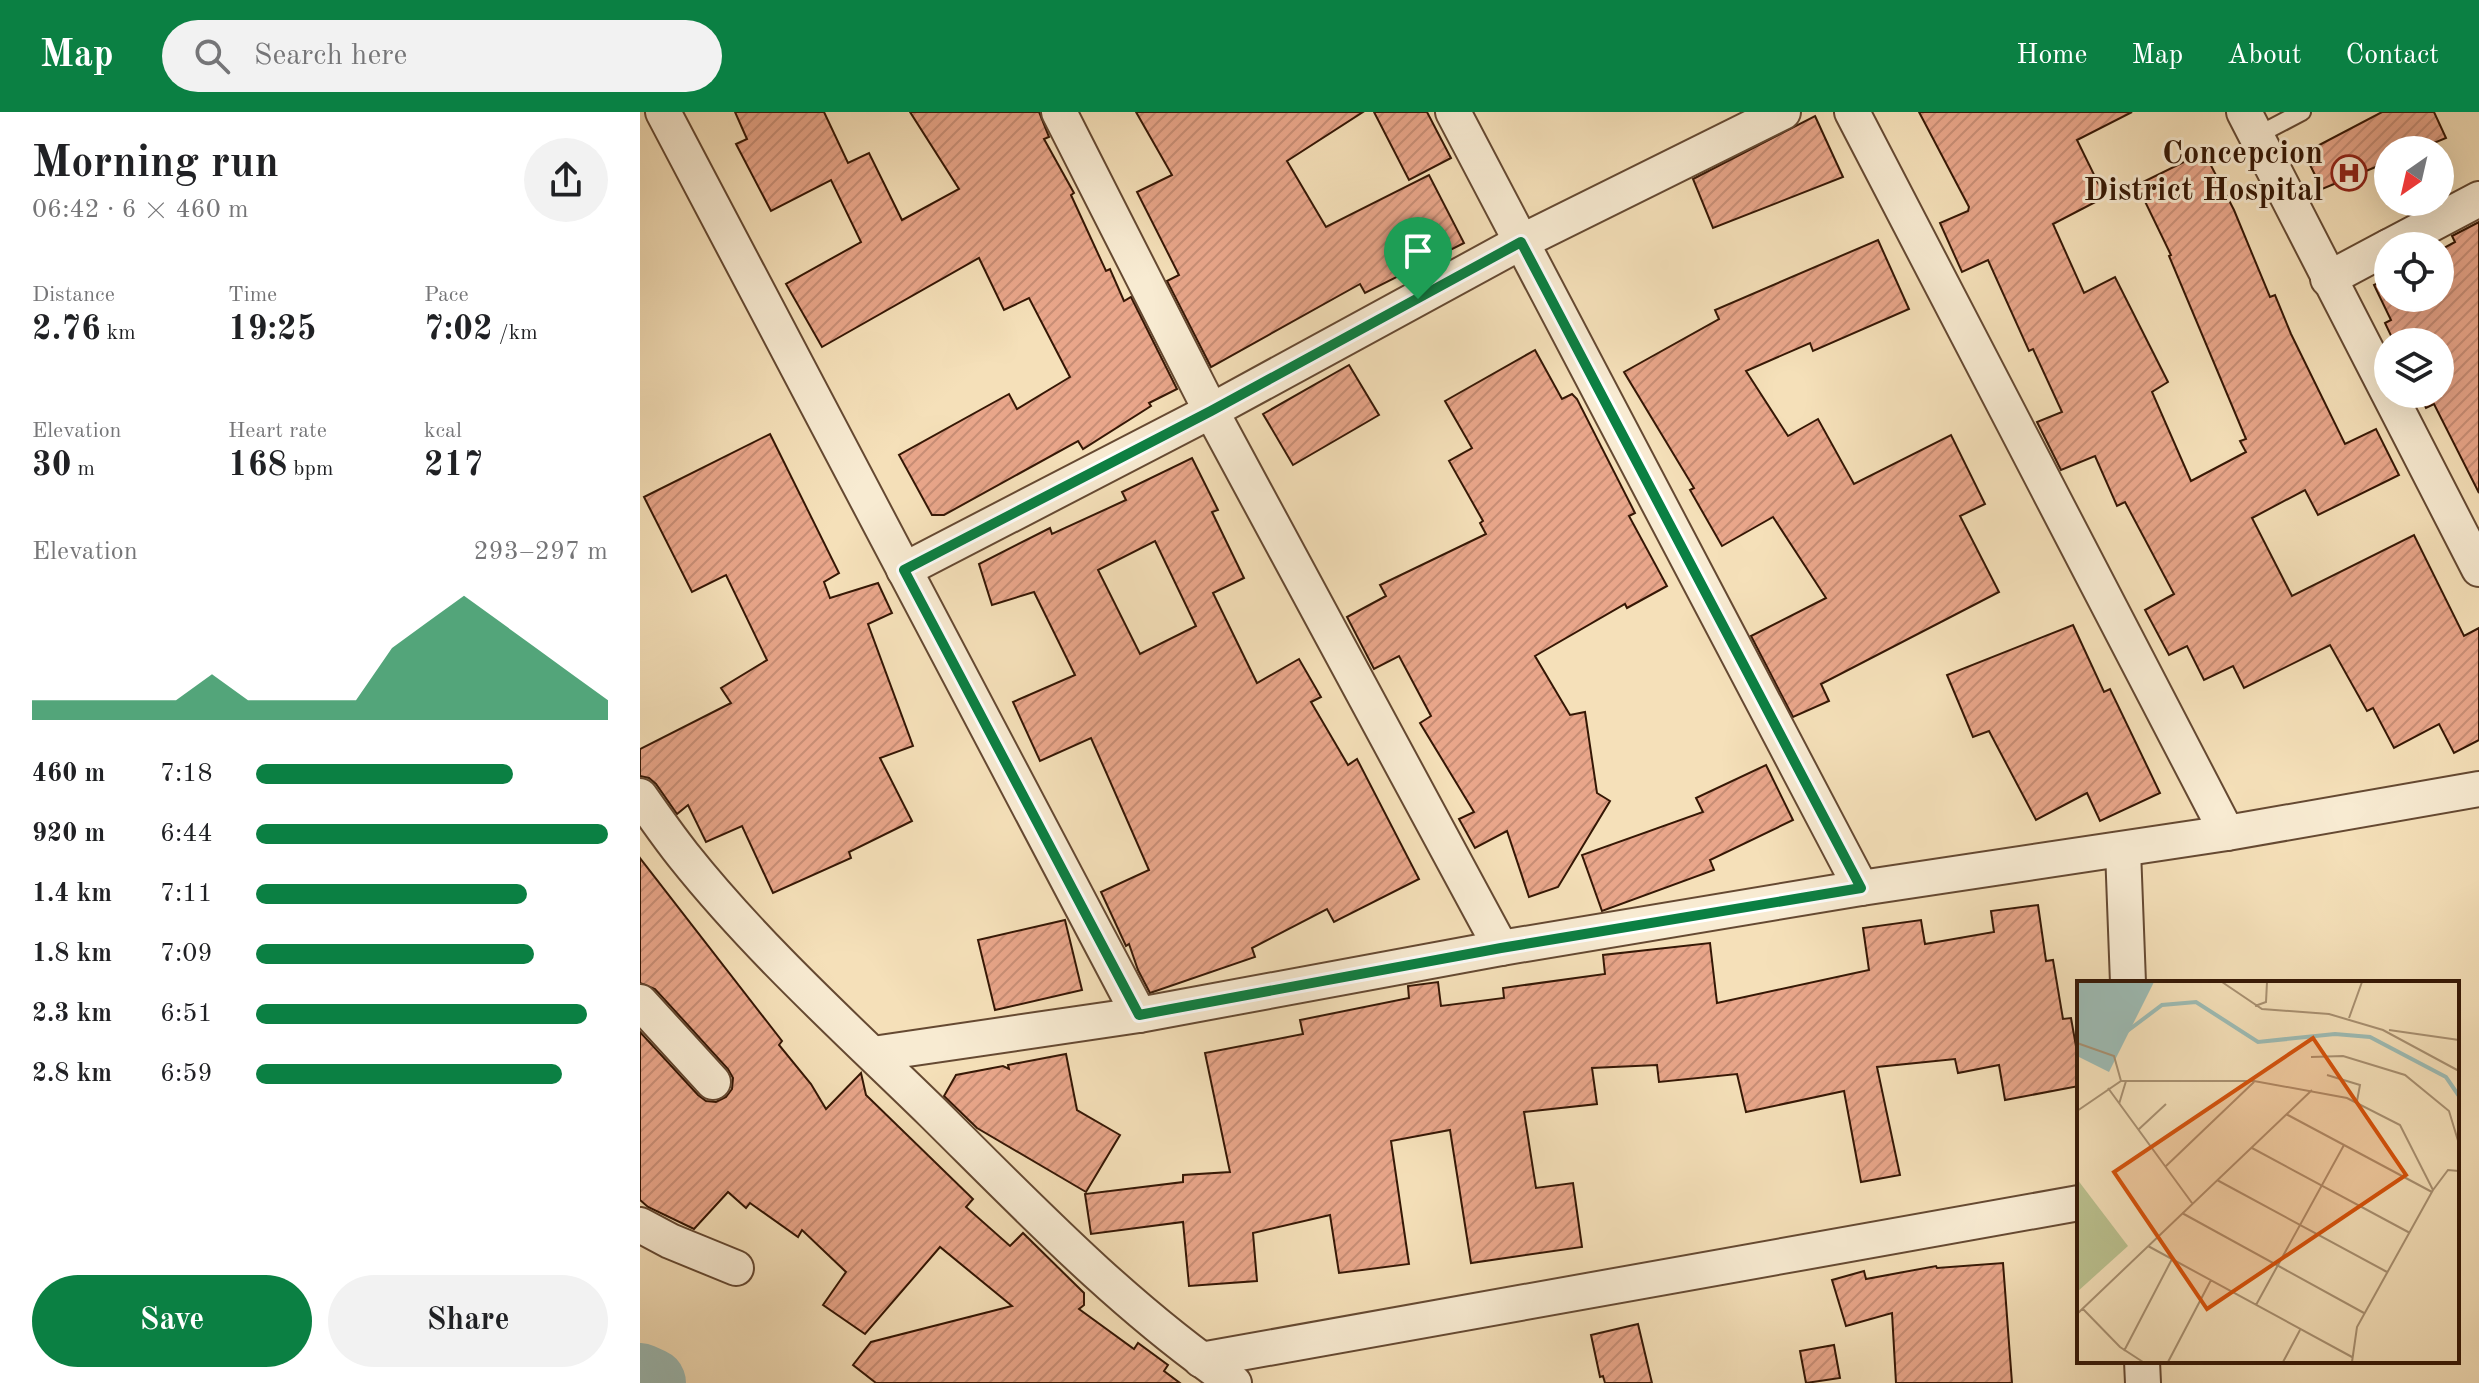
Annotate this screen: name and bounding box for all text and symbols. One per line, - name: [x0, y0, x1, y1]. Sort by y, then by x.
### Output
- search box: [162, 20, 722, 92]
- icon: search: [190, 34, 234, 78]
- text: Map: [40, 37, 114, 75]
- text: Search here: [254, 41, 407, 71]
- text: Home: [2016, 42, 2087, 70]
- text: Map: [2131, 42, 2183, 70]
- text: About: [2227, 42, 2302, 70]
- text: Contact: [2346, 42, 2439, 70]
- north arrow: [2374, 136, 2454, 216]
- map controls: [2374, 136, 2454, 408]
- button: share: [524, 138, 608, 222]
- place label: Concepcion District Hospital: [2083, 139, 2323, 208]
- text: Morning run: [32, 142, 279, 186]
- hospital icon: Concepcion District Hospital: [2330, 154, 2368, 192]
- text: 06:42 · 6 × 460 m: [32, 197, 249, 223]
- pin: [1384, 217, 1452, 299]
- icon: arrive: [1396, 229, 1440, 273]
- button: locate: [2374, 232, 2454, 312]
- text: Distance: [32, 284, 115, 306]
- text: Time: [228, 284, 277, 306]
- text: Pace: [424, 284, 469, 306]
- text: 2.76: [32, 313, 101, 347]
- text: 19:25: [228, 313, 316, 347]
- text: 7:02: [424, 313, 493, 347]
- text: km: [101, 322, 136, 344]
- text: /km: [493, 322, 538, 344]
- button: layers: [2374, 328, 2454, 408]
- text: Elevation: [32, 420, 122, 442]
- text: Heart rate: [228, 420, 327, 442]
- text: kcal: [424, 420, 462, 442]
- text: 30: [32, 449, 71, 483]
- text: 168: [228, 449, 287, 483]
- text: 217: [424, 449, 483, 483]
- text: m: [71, 458, 95, 480]
- text: bpm: [287, 458, 333, 480]
- text: Elevation: [32, 539, 138, 565]
- text: 293–297 m: [473, 539, 608, 565]
- text: 460 m: [32, 761, 105, 787]
- text: 7:18: [160, 761, 213, 787]
- text: 920 m: [32, 821, 105, 847]
- text: 6:44: [160, 821, 213, 847]
- text: 1.4 km: [32, 881, 112, 907]
- text: 7:11: [160, 881, 213, 907]
- text: 1.8 km: [32, 941, 112, 967]
- text: 7:09: [160, 941, 213, 967]
- inset map: [2077, 981, 2459, 1363]
- text: 2.3 km: [32, 1001, 112, 1027]
- text: 6:51: [160, 1001, 213, 1027]
- text: 2.8 km: [32, 1061, 112, 1087]
- text: 6:59: [160, 1061, 213, 1087]
- button: Save: [32, 1275, 312, 1367]
- button: Share: [328, 1275, 608, 1367]

